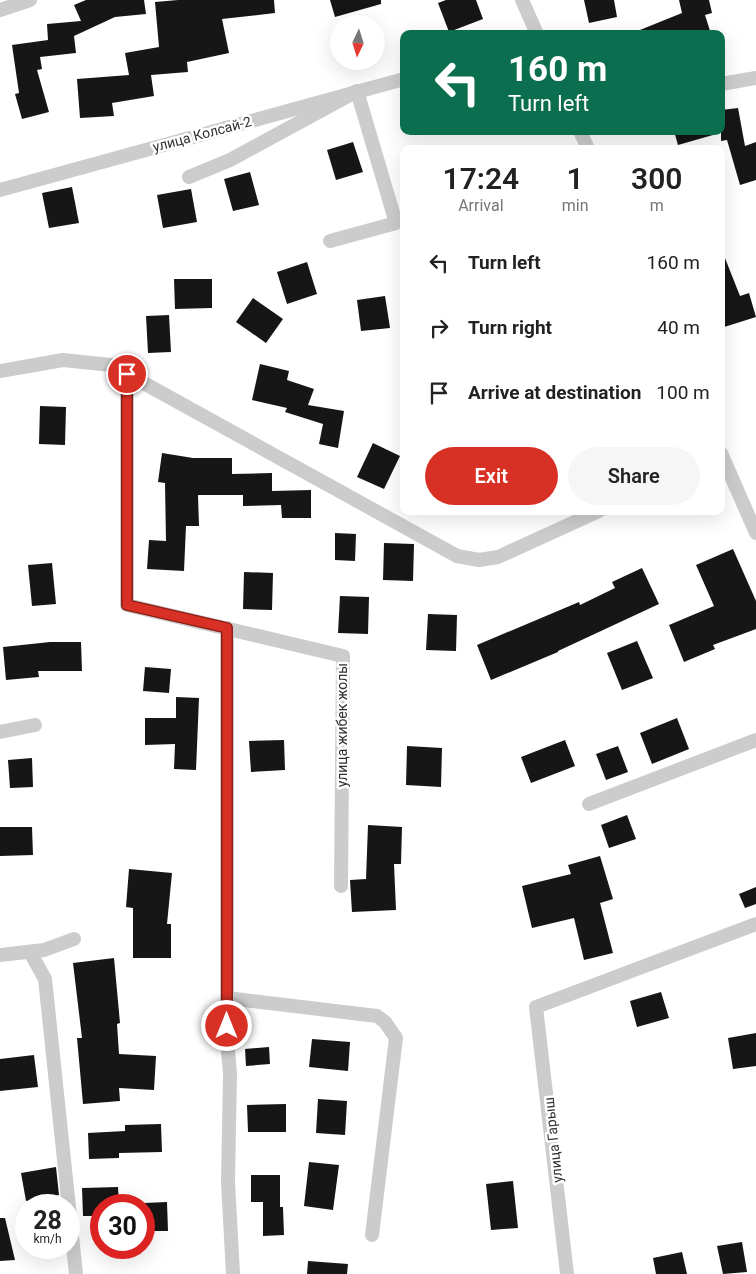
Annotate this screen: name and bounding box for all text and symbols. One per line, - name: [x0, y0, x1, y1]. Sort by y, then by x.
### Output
- north arrow: [330, 15, 385, 70]
- map controls: [330, 15, 385, 70]
- text: 160 m: [508, 49, 607, 90]
- icon: left: [425, 50, 490, 115]
- text: Turn left: [508, 91, 589, 116]
- street label: улица Колсай-2: [151, 113, 253, 155]
- text: 17:24: [443, 161, 519, 196]
- text: 1: [567, 161, 584, 196]
- text: 300: [631, 161, 682, 196]
- text: Arrival: [458, 196, 504, 215]
- text: min: [562, 196, 589, 215]
- text: m: [650, 196, 664, 215]
- icon: left: [425, 249, 453, 277]
- text: Turn left: [468, 251, 541, 274]
- text: 160 m: [647, 251, 700, 274]
- icon: right: [425, 314, 453, 342]
- text: Turn right: [468, 316, 552, 339]
- text: 40 m: [657, 316, 700, 339]
- pin: [106, 353, 148, 395]
- icon: arrive: [113, 360, 141, 388]
- icon: arrive: [425, 379, 453, 407]
- text: Arrive at destination: [468, 381, 641, 404]
- text: 100 m: [656, 381, 710, 404]
- button: Exit: [425, 447, 558, 505]
- button: Share: [568, 447, 700, 505]
- street label: улица жибек жолы: [334, 663, 350, 787]
- position arrow: [200, 999, 252, 1051]
- street label: улица Гарыш: [541, 1096, 565, 1184]
- speed limit sign: 30: [90, 1194, 155, 1259]
- text: 28: [33, 1206, 62, 1235]
- text: km/h: [33, 1232, 62, 1246]

